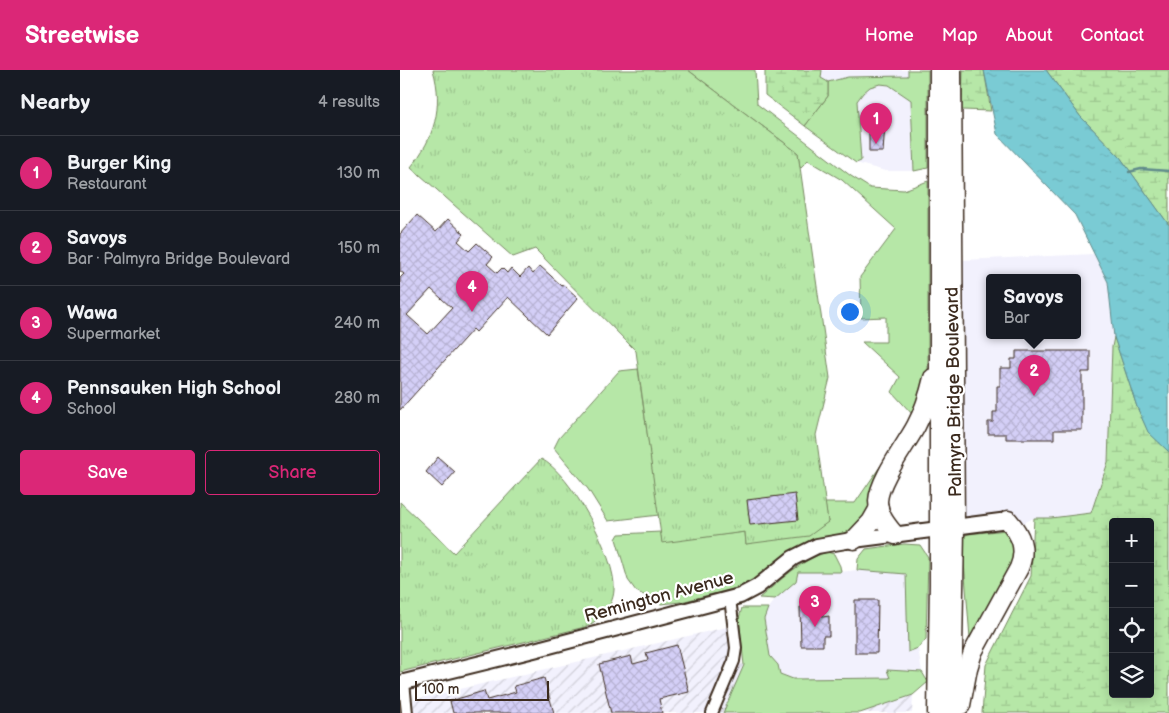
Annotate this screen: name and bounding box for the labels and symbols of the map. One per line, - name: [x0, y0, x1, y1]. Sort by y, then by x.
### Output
- pin: 1: [860, 103, 892, 144]
- pin: 4: [456, 271, 488, 312]
- street label: Palmyra Bridge Boulevard: [942, 287, 966, 497]
- your location: [837, 299, 863, 325]
- pin: 2: [1018, 355, 1050, 396]
- street label: Remington Avenue: [582, 567, 736, 627]
- pin: 3: [799, 586, 831, 627]
- scale bar: [415, 678, 549, 701]

